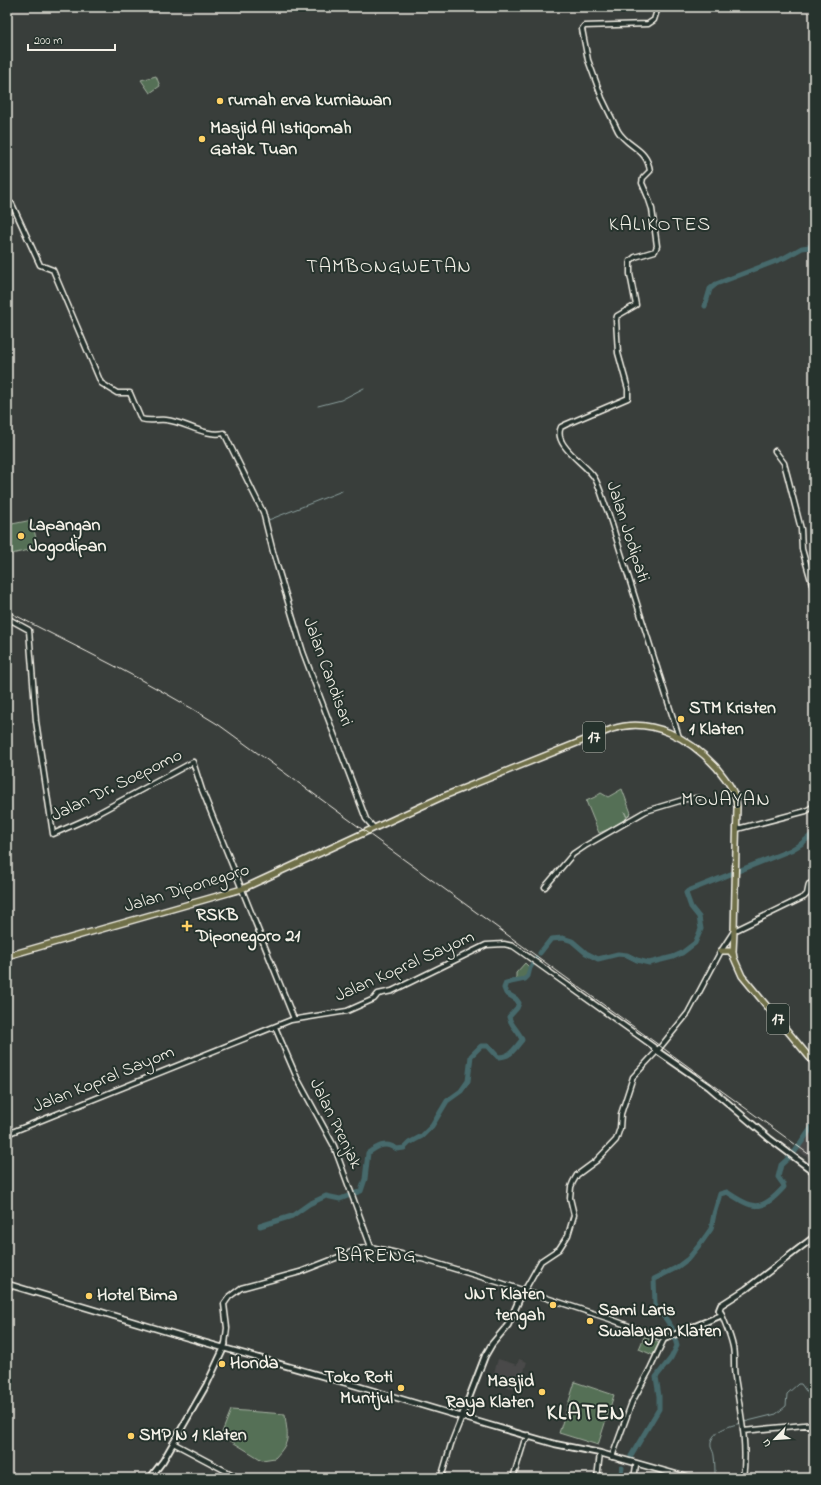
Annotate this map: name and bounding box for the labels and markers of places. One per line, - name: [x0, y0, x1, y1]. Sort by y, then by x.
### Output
- place label: rumah erva kurniawan: [228, 88, 391, 114]
- marker: rumah erva kurniawan: [215, 96, 225, 106]
- place label: Masjid Al Istiqomah Gatak Tuan: [210, 116, 352, 163]
- marker: Masjid Al Istiqomah Gatak Tuan: [197, 134, 207, 144]
- place label: Lapangan Jogodipan: [29, 513, 106, 561]
- marker: Lapangan Jogodipan: [16, 531, 26, 541]
- place label: STM Kristen 1 Klaten: [689, 696, 776, 743]
- marker: STM Kristen 1 Klaten: [676, 714, 686, 724]
- place label: RSKB Diponegoro 21: [195, 903, 300, 951]
- marker: RSKB Diponegoro 21: [181, 920, 193, 932]
- place label: JNT Klaten tengah: [465, 1282, 545, 1330]
- place label: Hotel Bima: [97, 1283, 178, 1309]
- marker: Hotel Bima: [84, 1291, 94, 1301]
- place label: Sami Laris Swalayan Klaten: [598, 1298, 722, 1346]
- marker: JNT Klaten tengah: [548, 1300, 558, 1310]
- marker: Sami Laris Swalayan Klaten: [585, 1316, 595, 1326]
- place label: Honda: [230, 1351, 279, 1377]
- marker: Honda: [217, 1359, 227, 1369]
- place label: Toko Roti Muntjul: [324, 1365, 393, 1412]
- place label: Masjid Raya Klaten: [446, 1369, 535, 1417]
- marker: Toko Roti Muntjul: [396, 1383, 406, 1393]
- marker: Masjid Raya Klaten: [537, 1387, 547, 1397]
- place label: SMP N 1 Klaten: [139, 1423, 247, 1449]
- marker: SMP N 1 Klaten: [126, 1431, 136, 1441]

